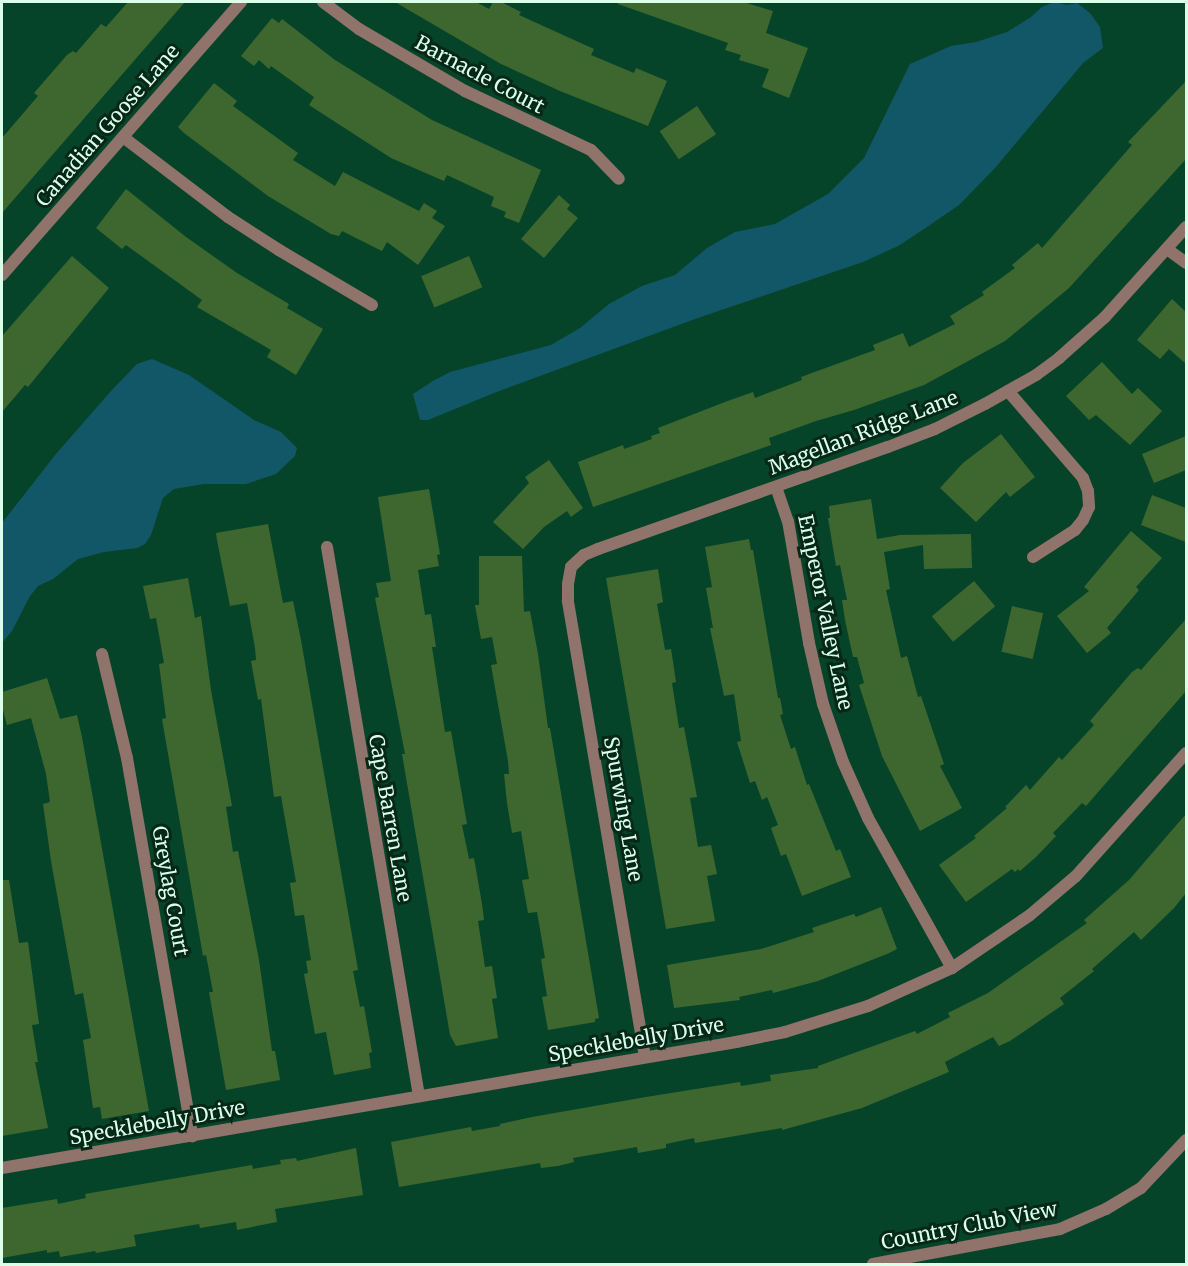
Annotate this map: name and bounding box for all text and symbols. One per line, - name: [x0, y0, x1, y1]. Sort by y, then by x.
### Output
- street label: Barnacle Court: [411, 30, 549, 118]
- street label: Canadian Goose Lane: [30, 39, 184, 211]
- street label: Magellan Ridge Lane: [765, 385, 961, 479]
- street label: Emperor Valley Lane: [794, 512, 858, 712]
- street label: Cape Barren Lane: [364, 732, 418, 904]
- street label: Spurwing Lane: [599, 735, 649, 883]
- street label: Greylag Court: [148, 824, 194, 958]
- street label: Specklebelly Drive: [546, 1012, 726, 1066]
- street label: Specklebelly Drive: [67, 1095, 247, 1149]
- street label: Country Club View: [879, 1196, 1059, 1254]

